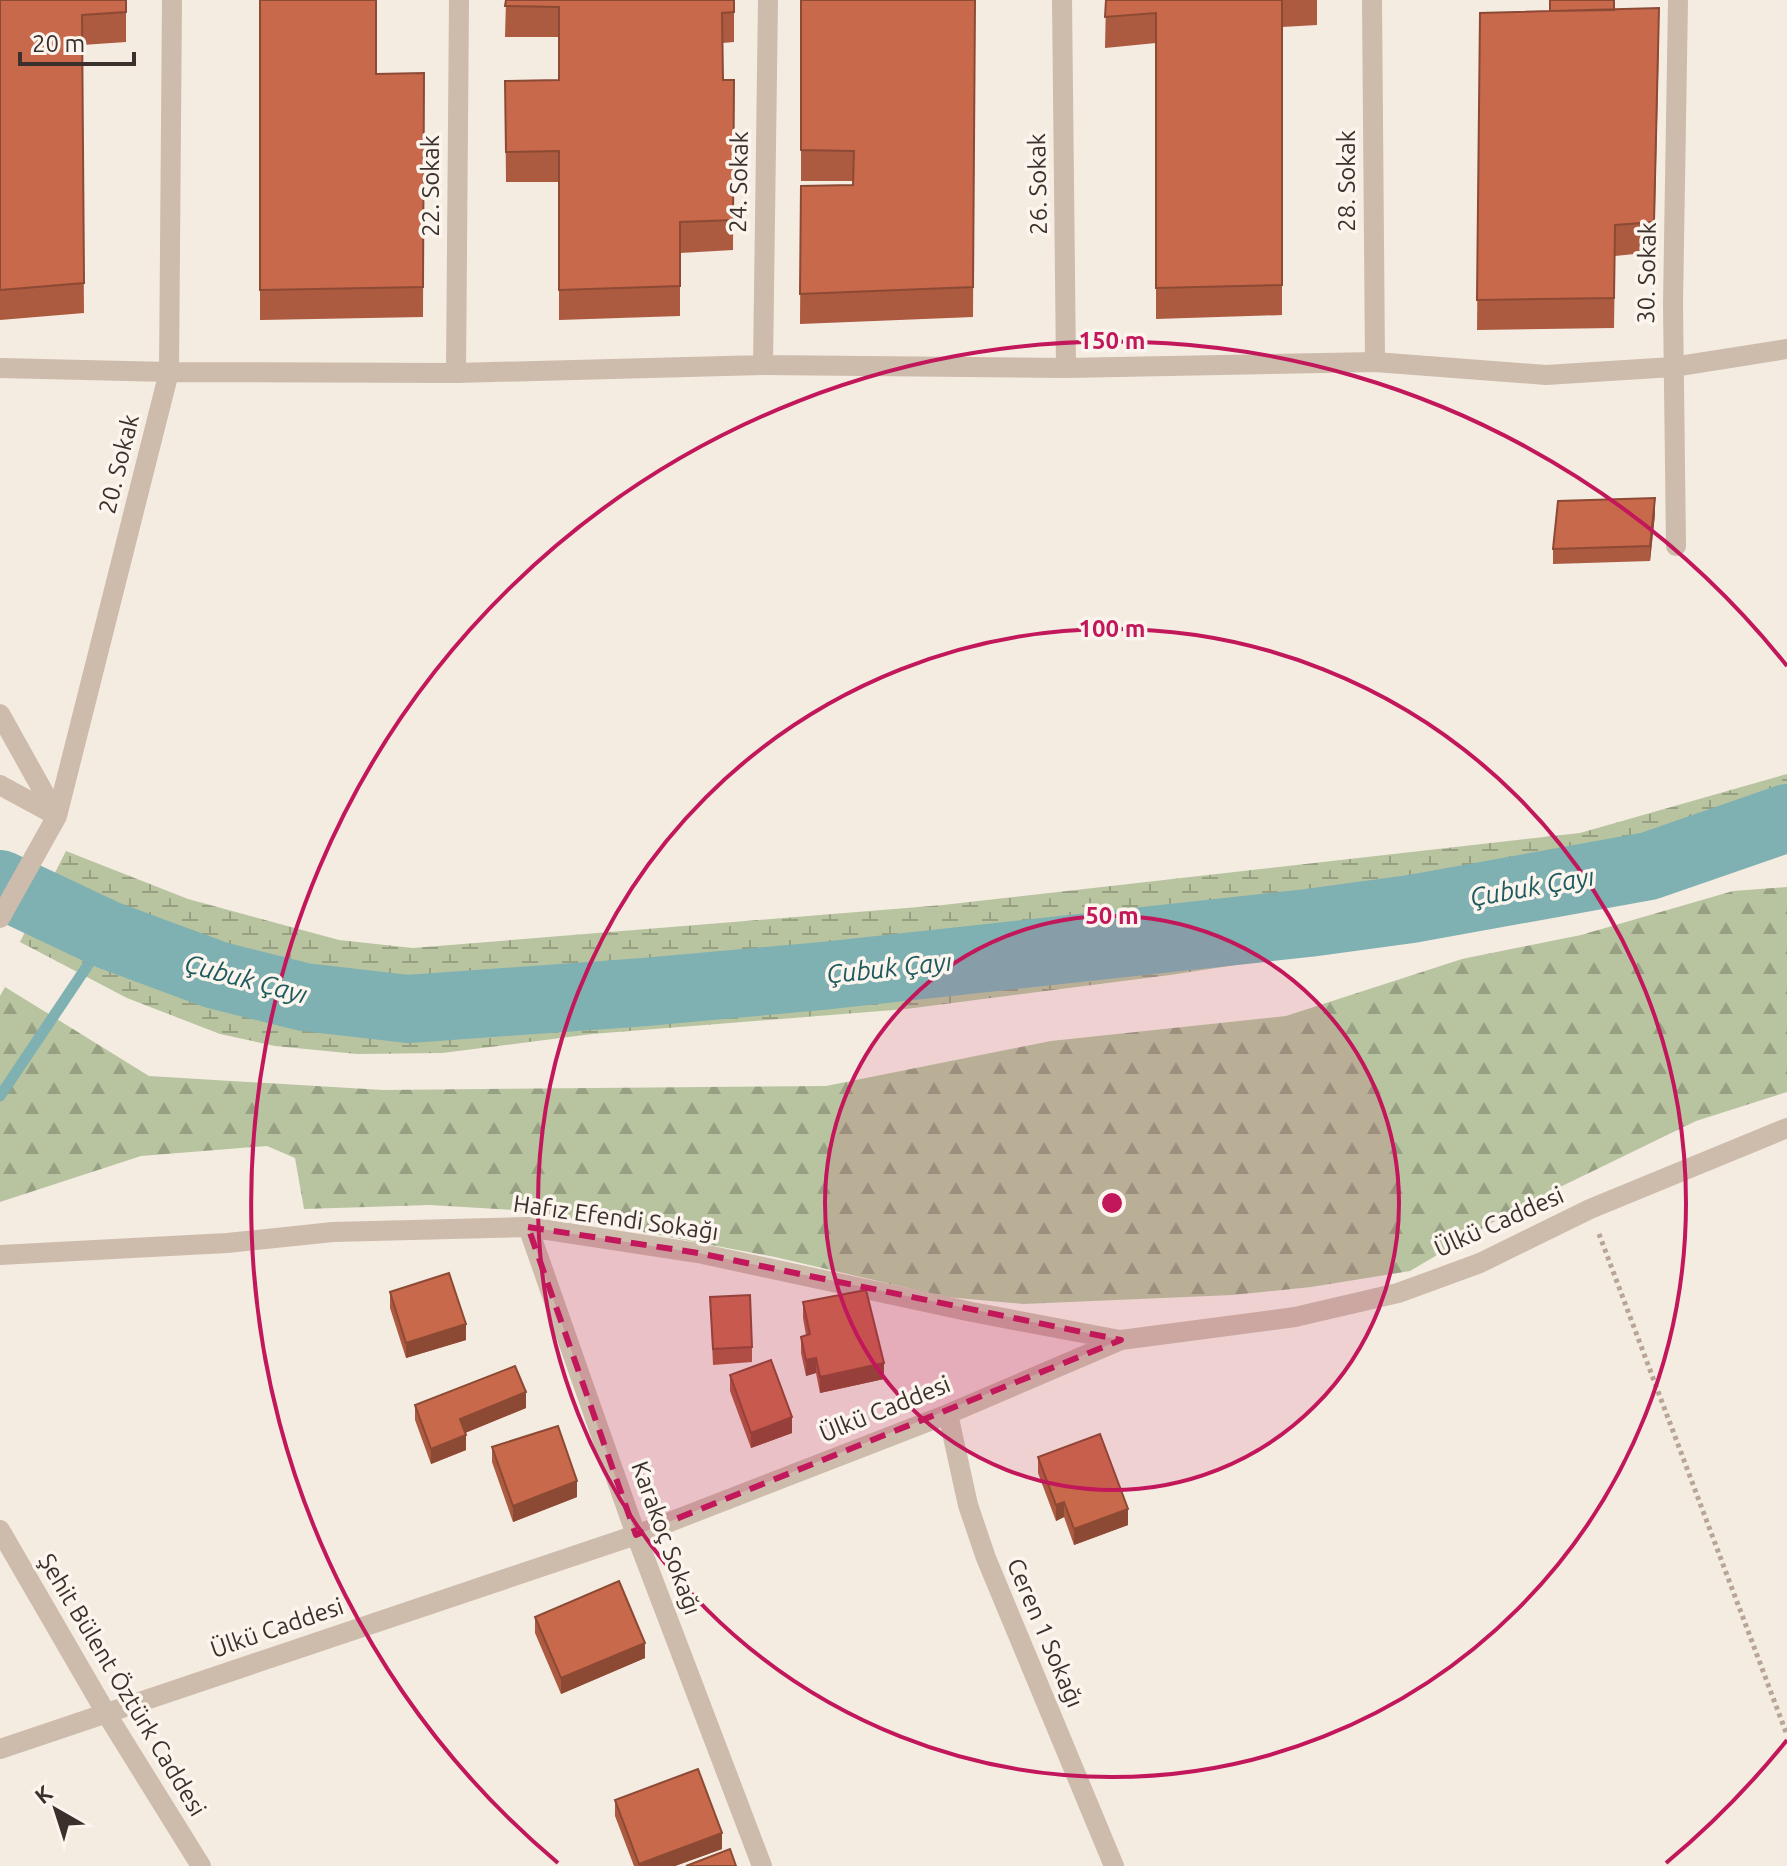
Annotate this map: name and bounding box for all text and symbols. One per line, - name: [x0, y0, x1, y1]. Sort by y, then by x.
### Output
- scale bar: [20, 16, 134, 66]
- text: 20 m: [32, 30, 85, 57]
- street label: 28. Sokak: [1333, 130, 1360, 232]
- street label: 24. Sokak: [724, 131, 753, 233]
- street label: 26. Sokak: [1023, 133, 1052, 235]
- street label: 22. Sokak: [417, 135, 444, 237]
- street label: 30. Sokak: [1632, 222, 1661, 324]
- text: 150 m: [1079, 327, 1145, 354]
- street label: 20. Sokak: [93, 411, 144, 516]
- text: 100 m: [1079, 615, 1145, 642]
- water label: Çubuk Çayı: [1467, 861, 1597, 912]
- text: 50 m: [1085, 902, 1139, 929]
- water label: Çubuk Çayı: [825, 946, 953, 989]
- water label: Çubuk Çayı: [181, 948, 311, 1009]
- street label: Ülkü Caddesi: [1430, 1181, 1568, 1262]
- centre of rings: [1098, 1189, 1126, 1217]
- street label: Hafız Efendi Sokağı: [512, 1190, 720, 1245]
- street label: Ülkü Caddesi: [815, 1370, 954, 1447]
- street label: Karakoç Sokağı: [626, 1457, 707, 1618]
- street label: Şehit Bülent Öztürk Caddesi: [33, 1549, 212, 1821]
- street label: Ceren 1 Sokağı: [1002, 1554, 1089, 1711]
- street label: Ülkü Caddesi: [207, 1592, 347, 1663]
- north arrow: [16, 1770, 96, 1850]
- text: K: [30, 1780, 57, 1808]

